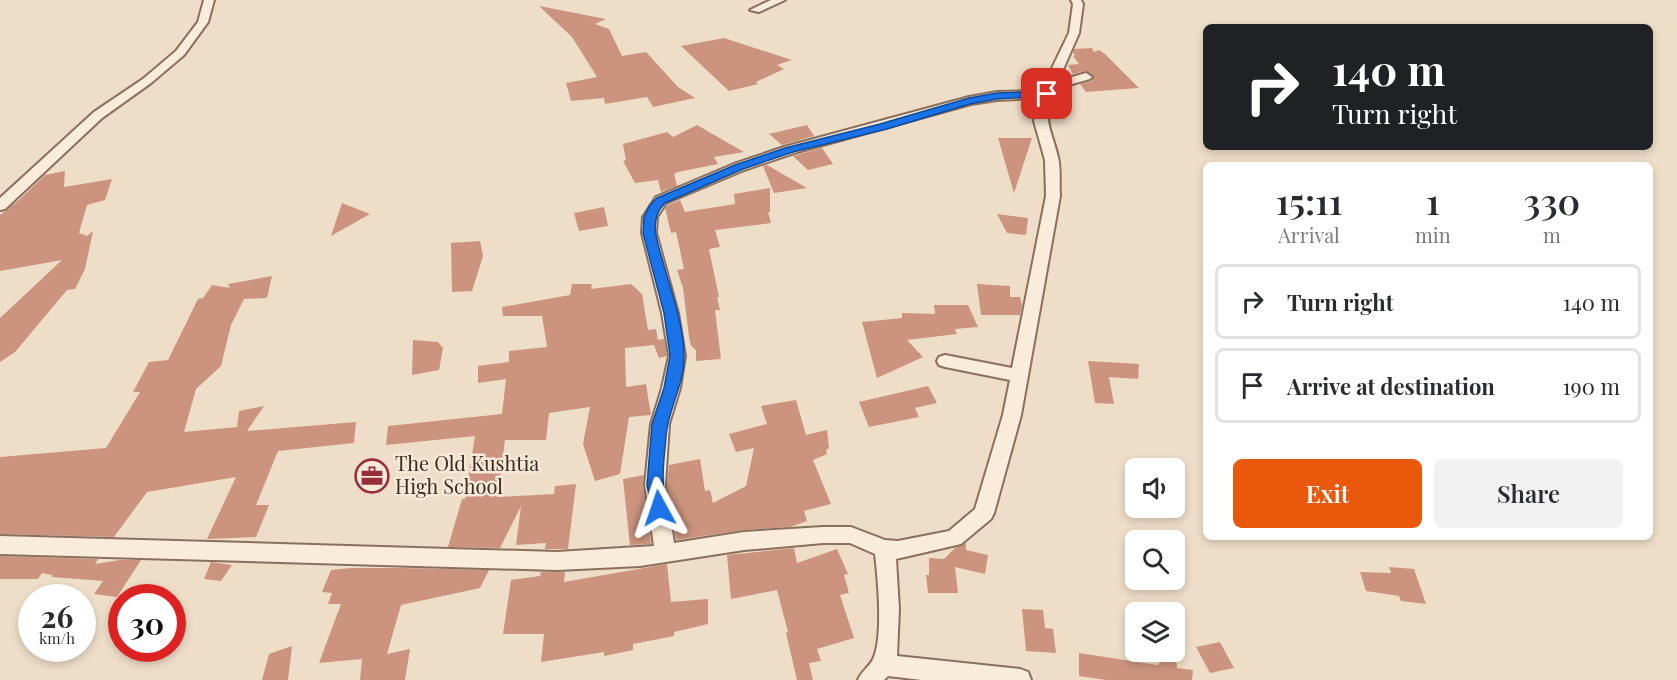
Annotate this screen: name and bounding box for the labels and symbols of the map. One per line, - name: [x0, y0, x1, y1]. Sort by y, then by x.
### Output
- pin: [1021, 68, 1072, 119]
- place label: The Old Kushtia High School: [395, 449, 539, 499]
- office icon: The Old Kushtia High School: [354, 458, 390, 494]
- position arrow: [627, 476, 691, 540]
- speed limit sign: 30: [108, 584, 186, 662]

